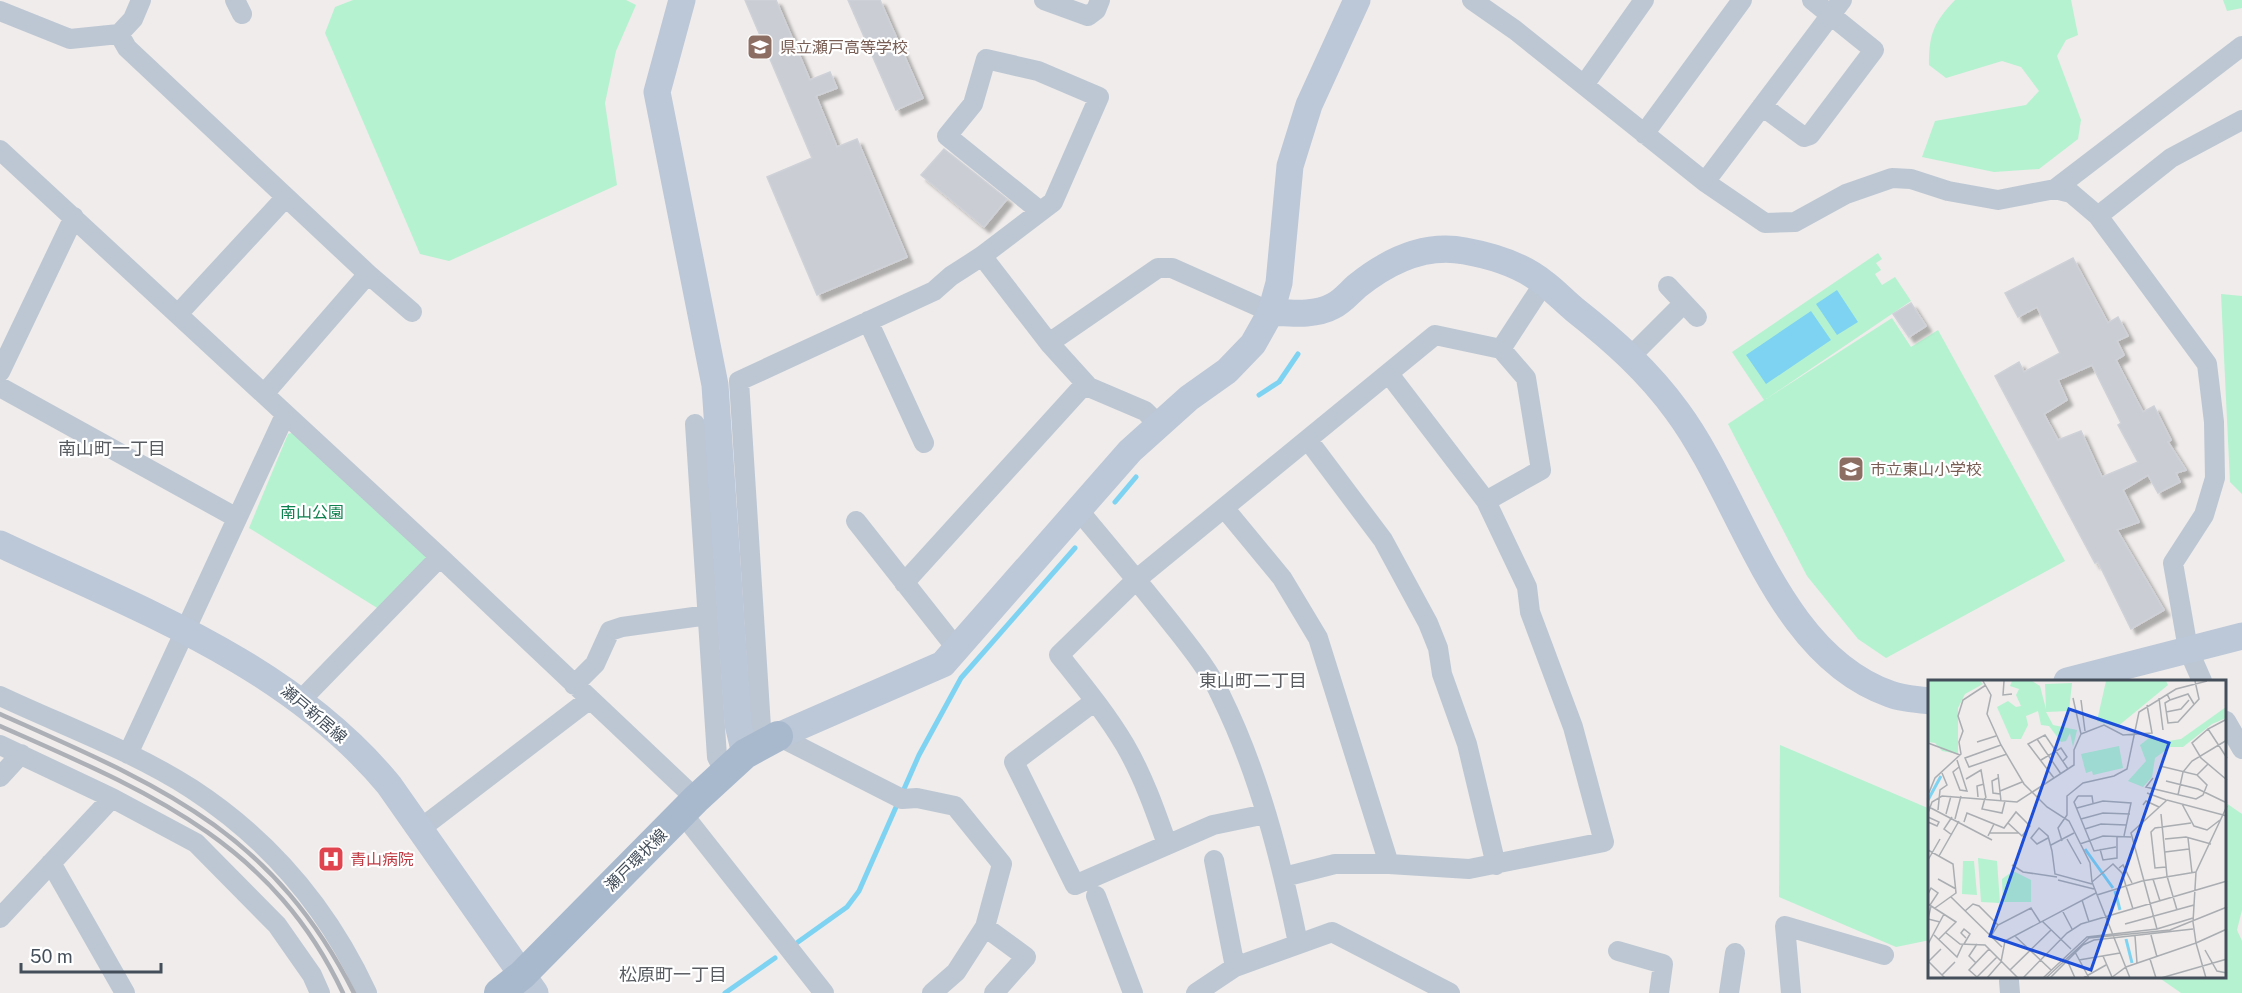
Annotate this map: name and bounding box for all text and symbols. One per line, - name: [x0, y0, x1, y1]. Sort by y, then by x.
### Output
- school or university icon: 県立瀬戸高等学校: [745, 32, 775, 62]
- place label: 県立瀬戸高等学校: [780, 38, 908, 57]
- district label: 南山町一丁目: [58, 438, 166, 459]
- school or university icon: 市立東山小学校: [1836, 454, 1866, 484]
- place label: 市立東山小学校: [1870, 460, 1982, 479]
- park label: 南山公園: [280, 503, 344, 522]
- district label: 東山町二丁目: [1199, 670, 1307, 691]
- inset map: [1928, 680, 2227, 978]
- street label: 瀬戸新居線: [277, 681, 351, 747]
- street label: 瀬戸環状線: [601, 825, 671, 895]
- hospital icon: 青山病院: [316, 844, 346, 874]
- place label: 青山病院: [350, 850, 414, 869]
- scale bar: [21, 936, 160, 974]
- text: 50 m: [30, 946, 73, 967]
- district label: 松原町一丁目: [619, 964, 727, 985]

